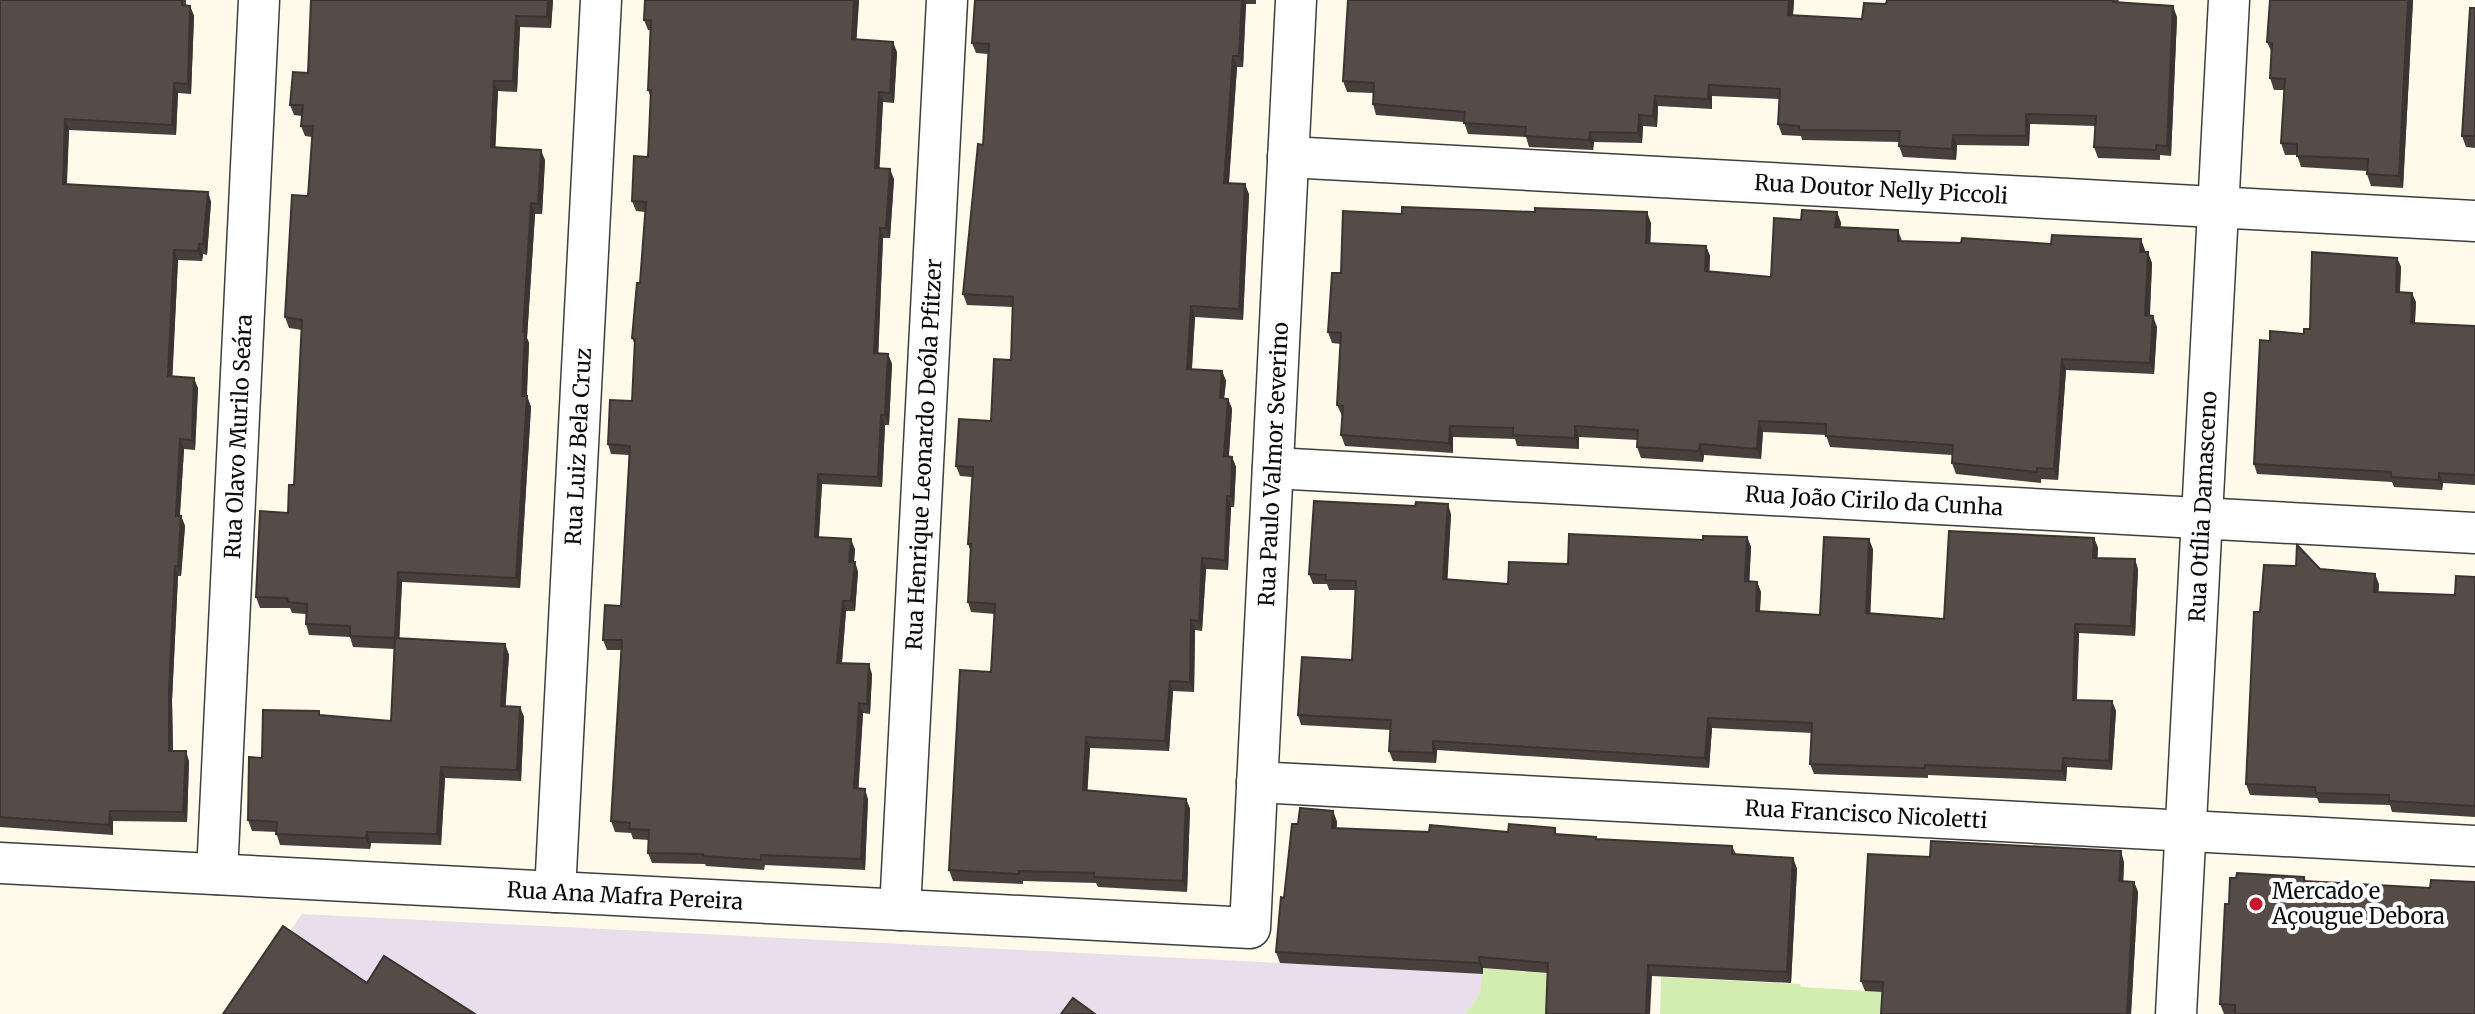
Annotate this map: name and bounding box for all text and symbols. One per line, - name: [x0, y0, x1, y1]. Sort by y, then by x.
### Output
- street label: Rua Doutor Nelly Piccoli: [1753, 168, 2009, 210]
- street label: Rua Henrique Leonardo Deóla Pfitzer: [899, 258, 948, 651]
- street label: Rua Olavo Murilo Seára: [218, 313, 258, 560]
- street label: Rua Paulo Valmor Severino: [1252, 321, 1294, 607]
- street label: Rua Luiz Bela Cruz: [559, 347, 597, 546]
- street label: Rua Otília Damasceno: [2182, 390, 2223, 623]
- street label: Rua João Cirilo da Cunha: [1744, 480, 2004, 521]
- street label: Rua Francisco Nicoletti: [1744, 794, 1988, 834]
- street label: Rua Ana Mafra Pereira: [506, 875, 744, 916]
- place label: Mercado e Açougue Debora: [2271, 877, 2445, 930]
- marker: Mercado e Açougue Debora: [2247, 895, 2265, 913]

